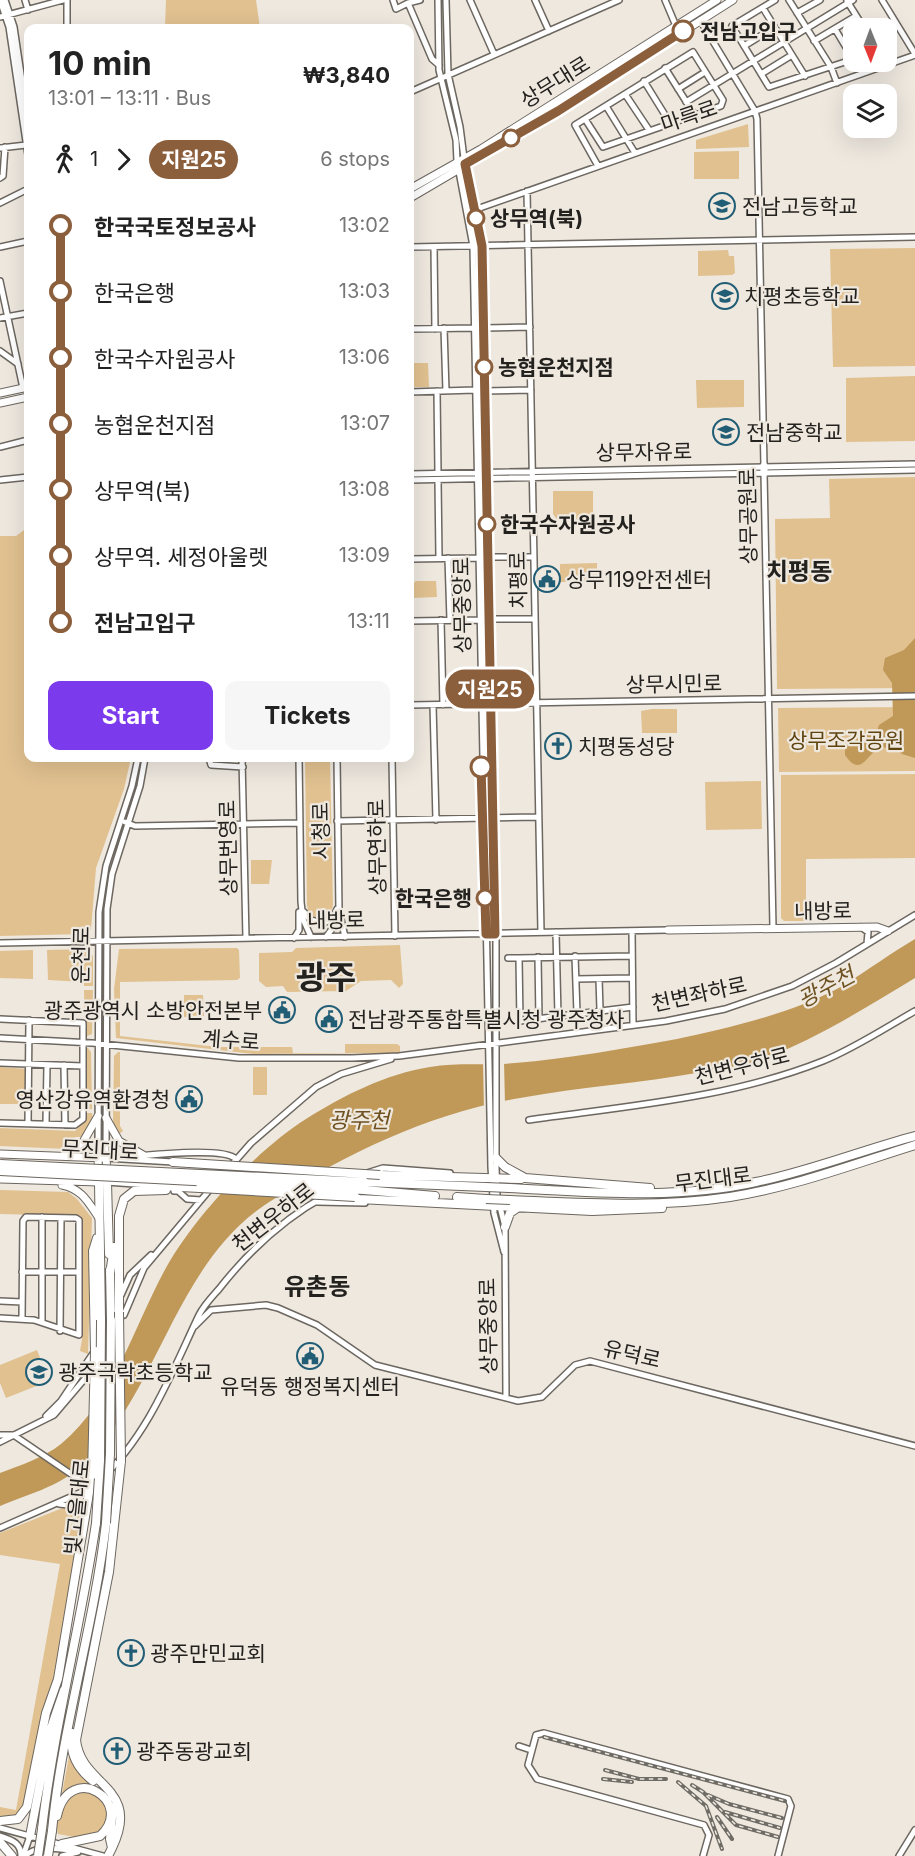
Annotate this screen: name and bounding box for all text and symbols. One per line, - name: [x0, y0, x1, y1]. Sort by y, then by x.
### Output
- north arrow: [843, 18, 897, 72]
- map controls: [843, 18, 897, 138]
- place label: 전남고입구: [700, 19, 797, 44]
- marker: 전남고입구: [672, 20, 694, 42]
- text: 10 min: [48, 43, 152, 83]
- street label: 상무대로: [516, 51, 594, 113]
- text: ₩3,840: [303, 62, 390, 88]
- button: layers: [843, 84, 897, 138]
- text: 13:01 – 13:11 · Bus: [48, 86, 211, 110]
- street label: 마륵로: [658, 95, 720, 137]
- unlabelled marker: [502, 129, 520, 147]
- icon: walk: [48, 143, 81, 176]
- icon: forward: [107, 143, 140, 176]
- text: 1: [90, 147, 98, 171]
- text: 지원25: [161, 147, 226, 172]
- text: 6 stops: [320, 147, 390, 171]
- school or university icon: 전남고등학교: [707, 191, 737, 221]
- place label: 전남고등학교: [742, 194, 858, 219]
- place label: 상무역(북): [490, 206, 583, 231]
- marker: 상무역(북): [467, 209, 485, 227]
- text: 13:02: [339, 213, 390, 237]
- text: 한국국토정보공사: [94, 214, 256, 240]
- text: 13:03: [339, 279, 390, 303]
- text: 한국은행: [94, 280, 175, 306]
- school or university icon: 치평초등학교: [710, 281, 740, 311]
- place label: 치평초등학교: [744, 284, 860, 309]
- text: 13:06: [339, 345, 390, 369]
- text: 한국수자원공사: [94, 346, 236, 372]
- place label: 농협운천지점: [498, 355, 614, 380]
- marker: 농협운천지점: [475, 358, 493, 376]
- text: 13:07: [340, 411, 390, 435]
- text: 농협운천지점: [94, 412, 215, 438]
- school or university icon: 전남중학교: [711, 417, 741, 447]
- place label: 전남중학교: [746, 420, 843, 445]
- street label: 상무자유로: [595, 439, 693, 465]
- street label: 상무공원로: [735, 467, 761, 565]
- text: 13:08: [339, 477, 390, 501]
- text: 상무역(북): [94, 478, 191, 504]
- place label: 한국수자원공사: [500, 512, 635, 537]
- marker: 한국수자원공사: [478, 515, 496, 533]
- text: 13:09: [339, 543, 390, 567]
- text: 상무역. 세정아울렛: [94, 544, 268, 570]
- street label: 치평로: [505, 551, 531, 609]
- street label: 상무중앙로: [449, 556, 475, 654]
- district label: 치평동: [766, 557, 832, 586]
- public building icon: 상무119안전센터: [532, 564, 562, 594]
- place label: 상무119안전센터: [566, 567, 712, 592]
- text: 13:11: [347, 609, 390, 633]
- text: 전남고입구: [94, 610, 195, 636]
- line badge: 지원25: [448, 670, 532, 708]
- street label: 상무시민로: [625, 671, 723, 697]
- text: 지원25: [457, 677, 523, 702]
- button: Start: [48, 681, 213, 750]
- button: Tickets: [225, 681, 390, 750]
- park label: 상무조각공원: [788, 728, 904, 753]
- church icon: 치평동성당: [543, 731, 573, 761]
- place label: 치평동성당: [578, 734, 675, 759]
- unlabelled marker: [470, 756, 492, 778]
- street label: 상무연하로: [364, 798, 390, 896]
- street label: 상무번영로: [215, 799, 241, 897]
- street label: 시청로: [308, 802, 334, 860]
- place label: 한국은행: [395, 886, 472, 911]
- marker: 한국은행: [476, 889, 494, 907]
- street label: 내방로: [794, 898, 852, 924]
- street label: 내방로: [307, 907, 365, 933]
- street label: 운천로: [68, 926, 94, 984]
- district label: 광주: [296, 957, 356, 997]
- water label: 광주천: [793, 960, 861, 1013]
- street label: 천변좌하로: [649, 972, 749, 1016]
- public building icon: 광주광역시 소방안전본부: [267, 995, 297, 1025]
- place label: 광주광역시 소방안전본부: [44, 998, 262, 1023]
- public building icon: 전남광주통합특별시청 광주청사: [314, 1004, 344, 1034]
- place label: 전남광주통합특별시청 광주청사: [348, 1007, 624, 1032]
- street label: 계수로: [201, 1026, 261, 1054]
- street label: 천변우하로: [692, 1042, 792, 1090]
- public building icon: 영산강유역환경청: [174, 1084, 204, 1114]
- place label: 영산강유역환경청: [15, 1087, 170, 1112]
- water label: 광주천: [329, 1107, 392, 1133]
- street label: 무진대로: [61, 1135, 139, 1165]
- street label: 무진대로: [673, 1162, 753, 1196]
- street label: 천변우하로: [227, 1177, 319, 1257]
- district label: 유촌동: [284, 1272, 350, 1301]
- street label: 상무중앙로: [475, 1277, 501, 1375]
- street label: 유덕로: [601, 1335, 663, 1373]
- public building icon: 유덕동 행정복지센터: [295, 1341, 325, 1371]
- school or university icon: 광주극락초등학교: [24, 1357, 54, 1387]
- place label: 광주극락초등학교: [58, 1360, 213, 1385]
- place label: 유덕동 행정복지센터: [220, 1374, 400, 1399]
- street label: 빛고을대로: [60, 1458, 94, 1556]
- church icon: 광주만민교회: [116, 1638, 146, 1668]
- place label: 광주만민교회: [150, 1641, 266, 1666]
- church icon: 광주동광교회: [102, 1736, 132, 1766]
- place label: 광주동광교회: [136, 1739, 252, 1764]

